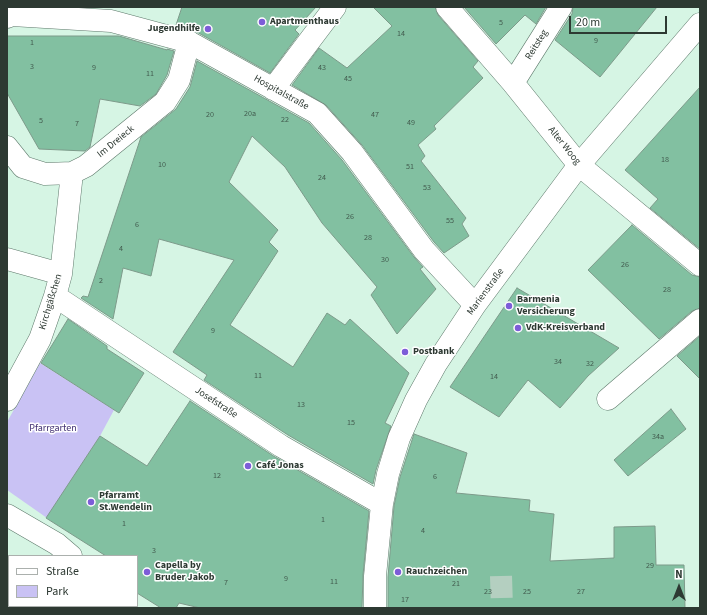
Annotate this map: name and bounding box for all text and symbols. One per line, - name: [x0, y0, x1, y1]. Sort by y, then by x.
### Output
- scale bar: [571, 8, 669, 34]
- text: 20 m: [576, 14, 600, 31]
- place label: Apartmenthaus: [270, 16, 339, 28]
- marker: Apartmenthaus: [257, 17, 267, 27]
- house number: 5: [499, 18, 503, 28]
- place label: Jugendhilfe: [148, 23, 200, 35]
- marker: Jugendhilfe: [203, 24, 213, 34]
- street label: Reitsteg: [523, 28, 551, 62]
- house number: 14: [397, 29, 405, 39]
- house number: 9: [594, 36, 598, 46]
- house number: 1: [30, 38, 34, 48]
- house number: 3: [30, 62, 34, 72]
- house number: 9: [92, 63, 96, 73]
- house number: 43: [318, 63, 326, 73]
- house number: 11: [146, 69, 154, 79]
- street label: Hospitalstraße: [251, 73, 311, 113]
- house number: 45: [344, 74, 352, 84]
- house number: 20a: [244, 109, 256, 119]
- house number: 20: [206, 110, 214, 120]
- house number: 47: [371, 110, 379, 120]
- house number: 22: [281, 115, 289, 125]
- house number: 5: [39, 116, 43, 126]
- house number: 49: [407, 118, 415, 128]
- house number: 7: [75, 119, 79, 129]
- street label: Im Dreieck: [95, 123, 137, 161]
- street label: Alter Woog: [545, 125, 583, 167]
- house number: 18: [661, 155, 669, 165]
- house number: 10: [158, 160, 166, 170]
- house number: 51: [406, 162, 414, 172]
- house number: 24: [318, 173, 326, 183]
- house number: 53: [423, 183, 431, 193]
- house number: 26: [346, 212, 354, 222]
- house number: 55: [446, 216, 454, 226]
- house number: 6: [135, 220, 139, 230]
- house number: 28: [364, 233, 372, 243]
- house number: 4: [119, 244, 123, 254]
- house number: 30: [381, 255, 389, 265]
- house number: 26: [621, 260, 629, 270]
- street label: Marienstraße: [465, 266, 507, 318]
- street label: Kirchgäßchen: [37, 273, 65, 331]
- house number: 2: [99, 276, 103, 286]
- house number: 28: [663, 285, 671, 295]
- place label: Barmenia Versicherung: [517, 294, 575, 318]
- marker: Barmenia Versicherung: [504, 301, 514, 311]
- place label: VdK-Kreisverband: [526, 322, 605, 334]
- marker: VdK-Kreisverband: [513, 323, 523, 333]
- house number: 9: [211, 326, 215, 336]
- place label: Postbank: [413, 346, 454, 358]
- marker: Postbank: [400, 347, 410, 357]
- house number: 34: [554, 357, 562, 367]
- house number: 32: [586, 359, 594, 369]
- house number: 11: [254, 371, 262, 381]
- house number: 14: [490, 372, 498, 382]
- street label: Josefstraße: [192, 385, 240, 421]
- house number: 13: [297, 400, 305, 410]
- house number: 15: [347, 418, 355, 428]
- park label: Pfarrgarten: [29, 423, 77, 435]
- house number: 34a: [652, 432, 664, 442]
- place label: Café Jonas: [256, 460, 304, 472]
- marker: Café Jonas: [243, 461, 253, 471]
- house number: 12: [213, 471, 221, 481]
- house number: 6: [433, 472, 437, 482]
- place label: Pfarramt St.Wendelin: [99, 490, 152, 514]
- marker: Pfarramt St.Wendelin: [86, 497, 96, 507]
- house number: 1: [321, 515, 325, 525]
- house number: 1: [122, 519, 126, 529]
- house number: 4: [421, 526, 425, 536]
- house number: 3: [152, 546, 156, 556]
- legend: [8, 555, 138, 607]
- place label: Capella by Bruder Jakob: [155, 560, 214, 584]
- house number: 29: [646, 561, 654, 571]
- text: Straße: [46, 563, 79, 580]
- place label: Rauchzeichen: [406, 566, 467, 578]
- marker: Capella by Bruder Jakob: [142, 567, 152, 577]
- marker: Rauchzeichen: [393, 567, 403, 577]
- north arrow: [659, 567, 699, 607]
- text: N: [675, 567, 683, 582]
- house number: 9: [284, 574, 288, 584]
- house number: 11: [330, 577, 338, 587]
- house number: 7: [224, 578, 228, 588]
- house number: 21: [452, 579, 460, 589]
- text: Park: [46, 583, 68, 600]
- house number: 23: [484, 587, 492, 597]
- house number: 25: [523, 587, 531, 597]
- house number: 27: [577, 587, 585, 597]
- house number: 17: [401, 595, 409, 605]

